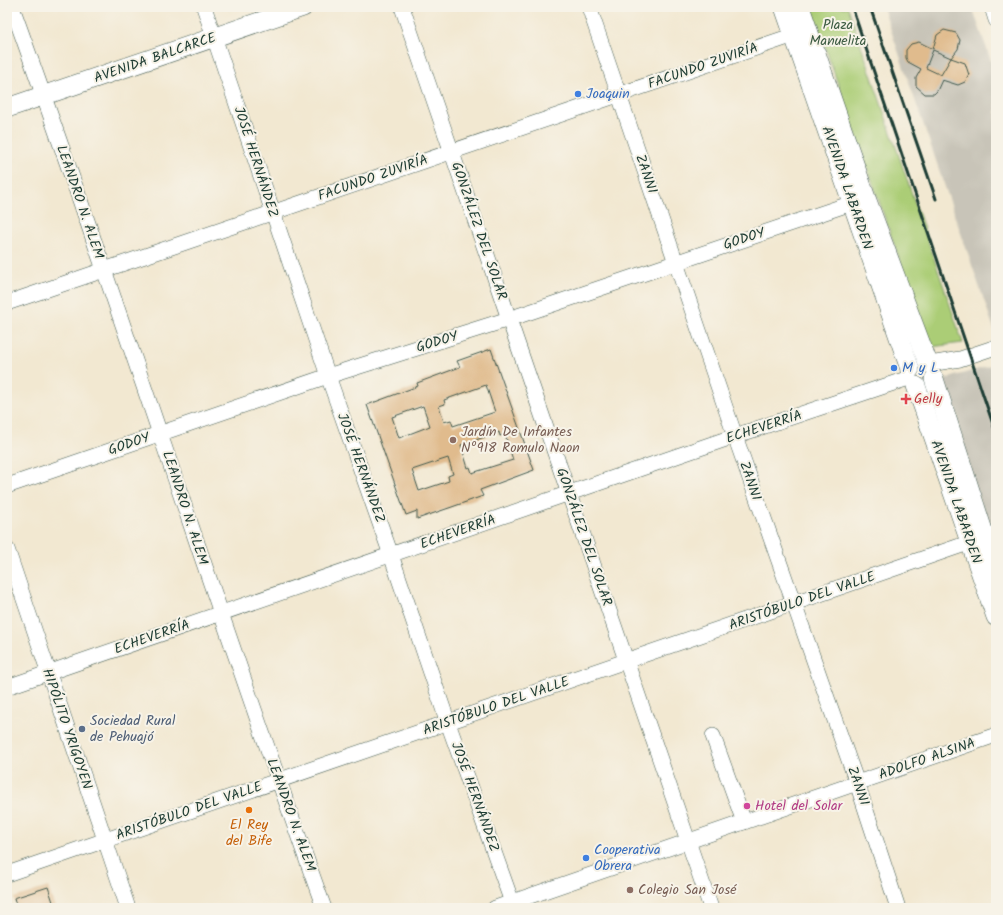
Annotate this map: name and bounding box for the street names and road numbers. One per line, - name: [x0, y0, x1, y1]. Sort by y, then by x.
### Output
- street label: AVENIDA BALCARCE: [91, 27, 220, 89]
- street label: FACUNDO ZUVIRÍA: [645, 37, 761, 95]
- street label: JOSÉ HERNÁNDEZ: [228, 104, 284, 220]
- street label: AVENIDA LABARDEN: [816, 123, 879, 253]
- street label: LEANDRO N. ALEM: [50, 142, 110, 262]
- street label: FACUNDO ZUVIRÍA: [315, 149, 431, 207]
- street label: ZANNI: [629, 151, 663, 197]
- street label: GONZÁLEZ DEL SOLAR: [445, 159, 513, 303]
- street label: GODOY: [720, 222, 769, 256]
- street label: GODOY: [413, 325, 462, 359]
- street label: ECHEVERRÍA: [723, 404, 805, 450]
- street label: JOSÉ HERNÁNDEZ: [331, 410, 391, 526]
- street label: GODOY: [105, 426, 154, 461]
- street label: AVENIDA LABARDEN: [925, 437, 988, 567]
- street label: LEANDRO N. ALEM: [156, 448, 214, 568]
- street label: ZANNI: [733, 458, 767, 504]
- street label: GONZÁLEZ DEL SOLAR: [550, 465, 618, 609]
- street label: ECHEVERRÍA: [417, 509, 499, 555]
- street label: ARISTÓBULO DEL VALLE: [726, 565, 879, 636]
- street label: ECHEVERRÍA: [111, 614, 193, 660]
- street label: HIPÓLITO YRIGOYEN: [36, 665, 98, 793]
- street label: ARISTÓBULO DEL VALLE: [420, 670, 573, 741]
- street label: ADOLFO ALSINA: [876, 732, 978, 786]
- street label: JOSÉ HERNÁNDEZ: [445, 739, 505, 855]
- street label: LEANDRO N. ALEM: [260, 755, 322, 875]
- street label: ZANNI: [841, 763, 875, 809]
- street label: ARISTÓBULO DEL VALLE: [113, 775, 266, 846]

